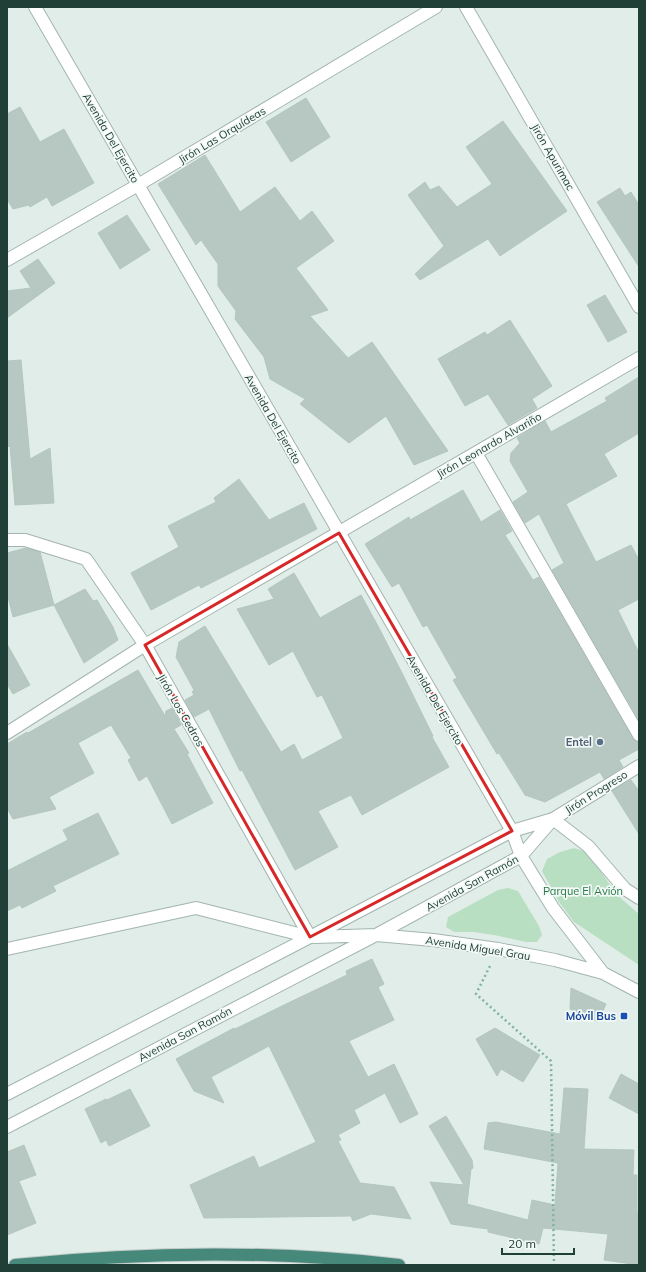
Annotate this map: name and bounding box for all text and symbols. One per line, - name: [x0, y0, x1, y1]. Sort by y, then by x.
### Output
- street label: Avenida Del Ejercito: [80, 91, 142, 185]
- street label: Jirón Las Orquídeas: [176, 103, 268, 167]
- street label: Jirón Apurimac: [528, 121, 578, 193]
- street label: Avenida Del Ejercito: [242, 372, 304, 466]
- street label: Jirón Leonardo Alvariño: [434, 409, 544, 481]
- street label: Avenida Del Ejercito: [404, 653, 466, 747]
- street label: Jirón Los Cedros: [155, 671, 207, 749]
- place label: Entel: [566, 735, 592, 749]
- marker: Entel: [595, 737, 605, 747]
- street label: Jirón Progreso: [562, 767, 630, 817]
- street label: Avenida San Ramón: [423, 852, 521, 914]
- park label: Parque El Avión: [543, 884, 623, 898]
- street label: Avenida Miguel Grau: [425, 933, 531, 963]
- street label: Avenida San Ramón: [136, 1003, 234, 1065]
- place label: Móvil Bus: [566, 1009, 616, 1023]
- marker: Móvil Bus: [619, 1011, 629, 1021]
- scale bar: [502, 1230, 574, 1256]
- text: 20 m: [508, 1236, 536, 1251]

